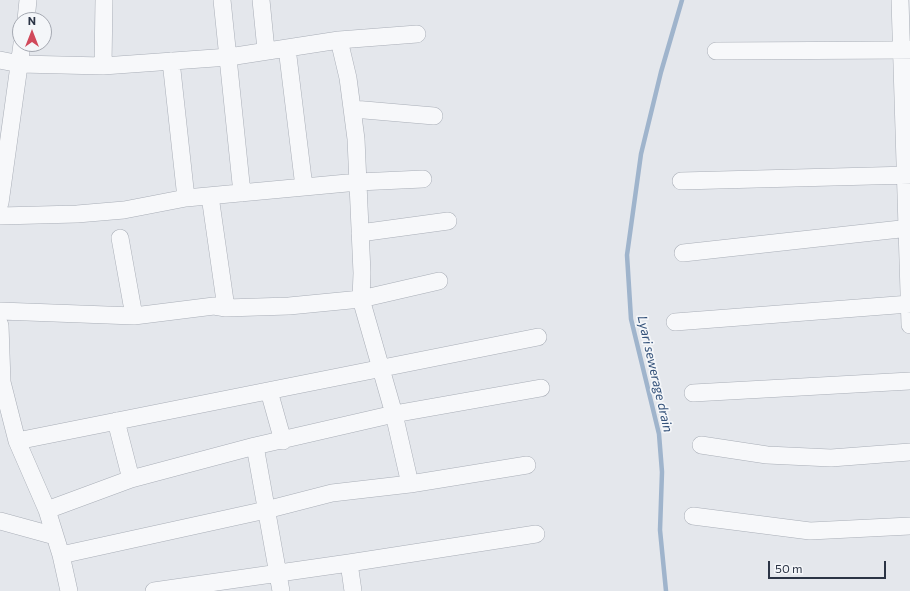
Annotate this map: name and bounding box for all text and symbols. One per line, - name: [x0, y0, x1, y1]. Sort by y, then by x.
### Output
- north arrow: [12, 12, 52, 52]
- text: N: [28, 14, 36, 27]
- water label: Lyari sewerage drain: [634, 314, 676, 434]
- scale bar: [770, 553, 888, 579]
- text: 50 m: [775, 561, 803, 575]

